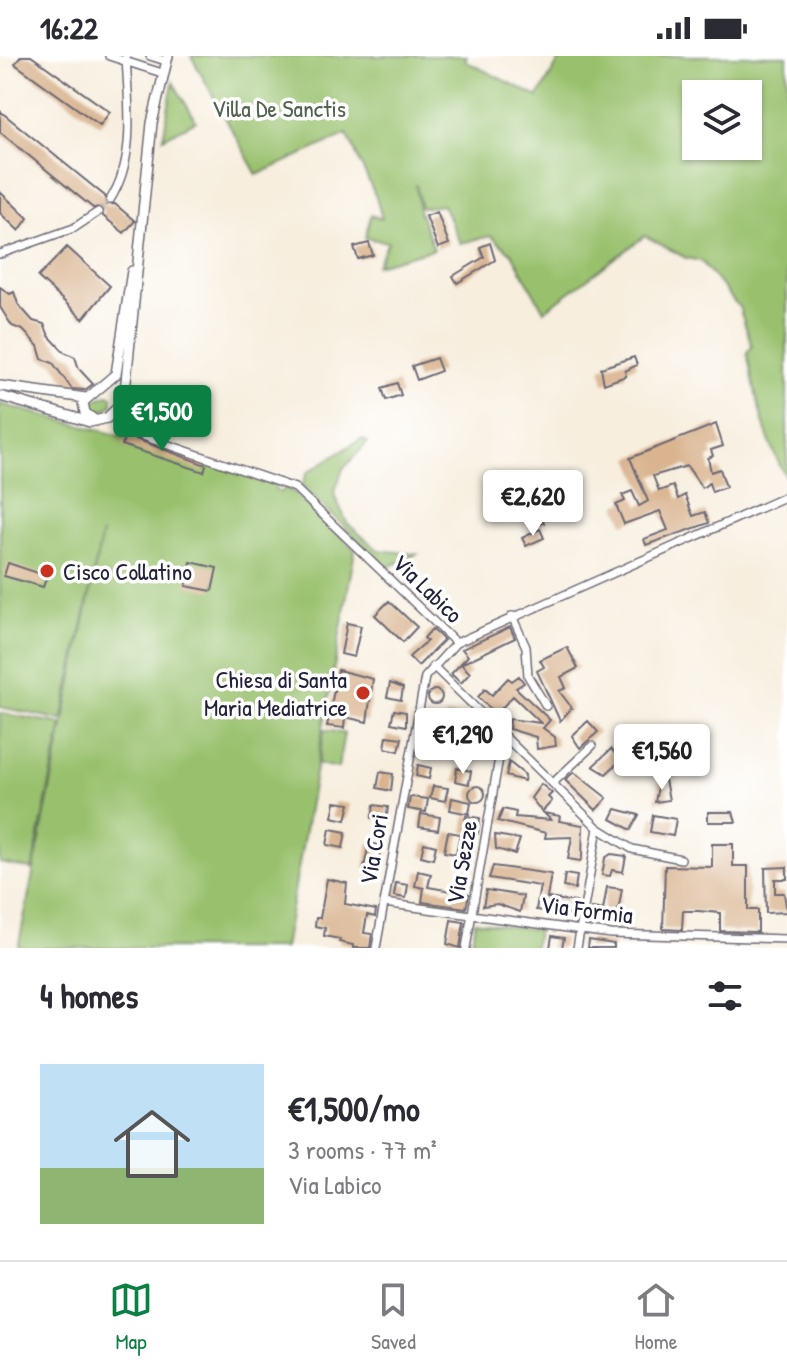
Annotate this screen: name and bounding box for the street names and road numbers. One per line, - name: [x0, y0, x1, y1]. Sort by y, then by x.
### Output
- street label: Via Labico: [386, 546, 470, 630]
- street label: Via Cori: [351, 811, 395, 887]
- street label: Via Sezze: [438, 817, 484, 906]
- street label: Via Formia: [539, 887, 635, 931]

